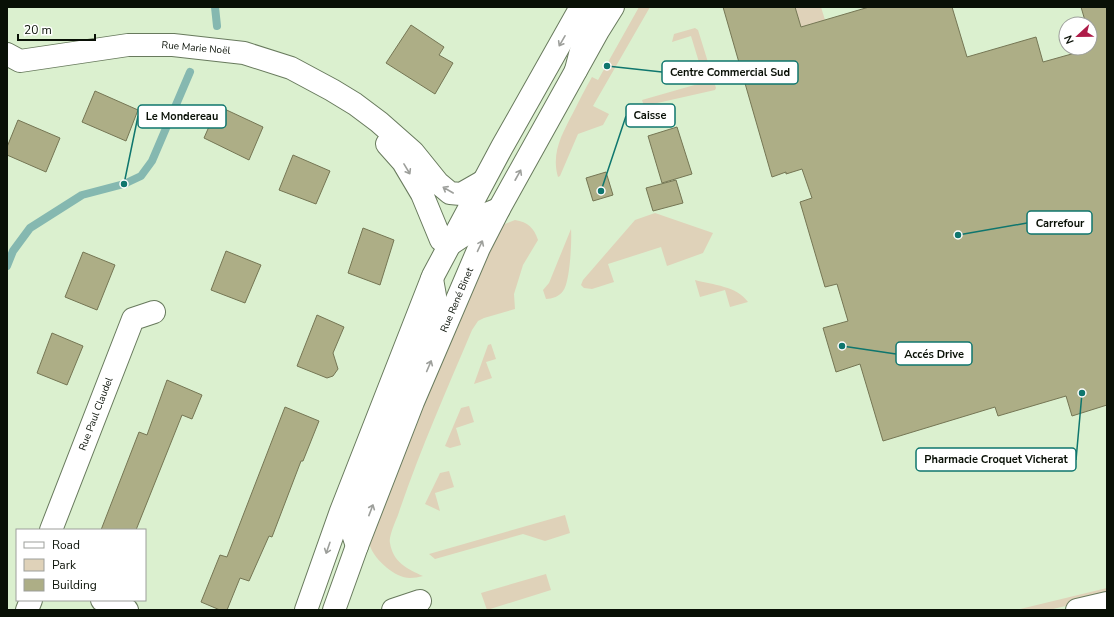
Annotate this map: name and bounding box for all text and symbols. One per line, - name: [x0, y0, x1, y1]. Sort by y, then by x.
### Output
- scale bar: [18, 16, 95, 42]
- north arrow: [1058, 16, 1098, 56]
- text: 20 m: [24, 22, 52, 38]
- text: N: [1061, 33, 1078, 46]
- one-way arrow: [557, 35, 565, 47]
- street label: Rue Marie Noël: [161, 38, 231, 58]
- callout: Centre Commercial Sud: [662, 61, 798, 84]
- text: Centre Commercial Sud: [670, 65, 790, 80]
- callout: Caisse: [626, 104, 675, 127]
- callout: Le Mondereau: [138, 105, 226, 128]
- text: Caisse: [634, 108, 666, 123]
- text: Le Mondereau: [146, 109, 218, 124]
- one-way arrow: [403, 163, 411, 175]
- one-way arrow: [514, 169, 522, 181]
- one-way arrow: [442, 186, 454, 194]
- callout: Carrefour: [1027, 211, 1092, 234]
- text: Carrefour: [1036, 216, 1085, 231]
- one-way arrow: [477, 241, 484, 253]
- street label: Rue René Binet: [437, 265, 477, 335]
- callout: Accés Drive: [896, 342, 972, 365]
- text: Accés Drive: [904, 347, 964, 362]
- one-way arrow: [425, 360, 433, 372]
- street label: Rue Paul Claudel: [76, 375, 116, 453]
- callout: Pharmacie Croquet Vicherat: [916, 448, 1076, 471]
- text: Pharmacie Croquet Vicherat: [924, 452, 1068, 467]
- one-way arrow: [368, 504, 376, 516]
- legend: [16, 529, 146, 601]
- text: Road: [52, 537, 80, 553]
- one-way arrow: [323, 542, 331, 554]
- text: Park: [52, 557, 77, 573]
- text: Building: [52, 577, 97, 593]

